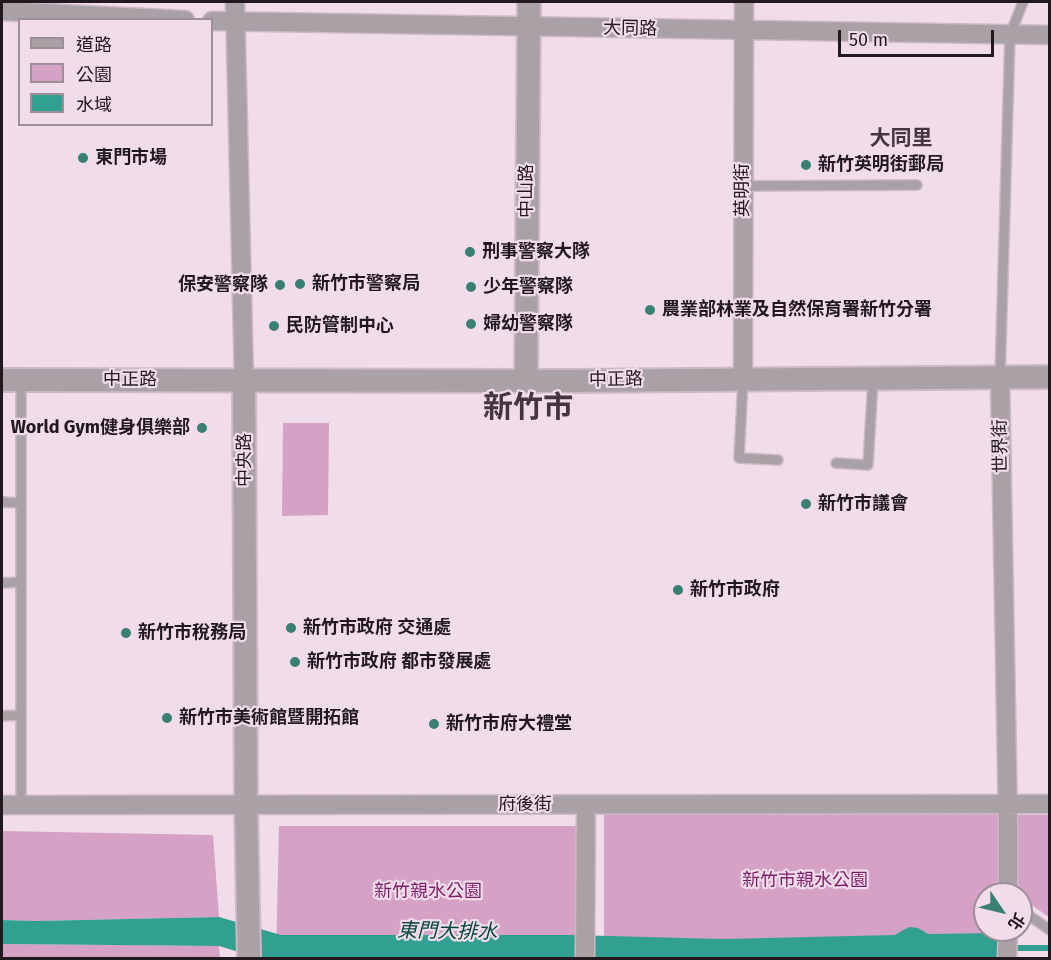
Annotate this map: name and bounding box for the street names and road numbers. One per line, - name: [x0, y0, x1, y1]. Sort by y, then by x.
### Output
- street label: 大同路: [603, 18, 657, 40]
- street label: 英明街: [732, 163, 754, 217]
- street label: 中山路: [516, 164, 538, 218]
- street label: 中正路: [103, 369, 157, 391]
- street label: 中正路: [589, 369, 643, 391]
- street label: 世界街: [990, 419, 1012, 473]
- street label: 中央路: [234, 433, 256, 487]
- street label: 府後街: [498, 794, 552, 816]

